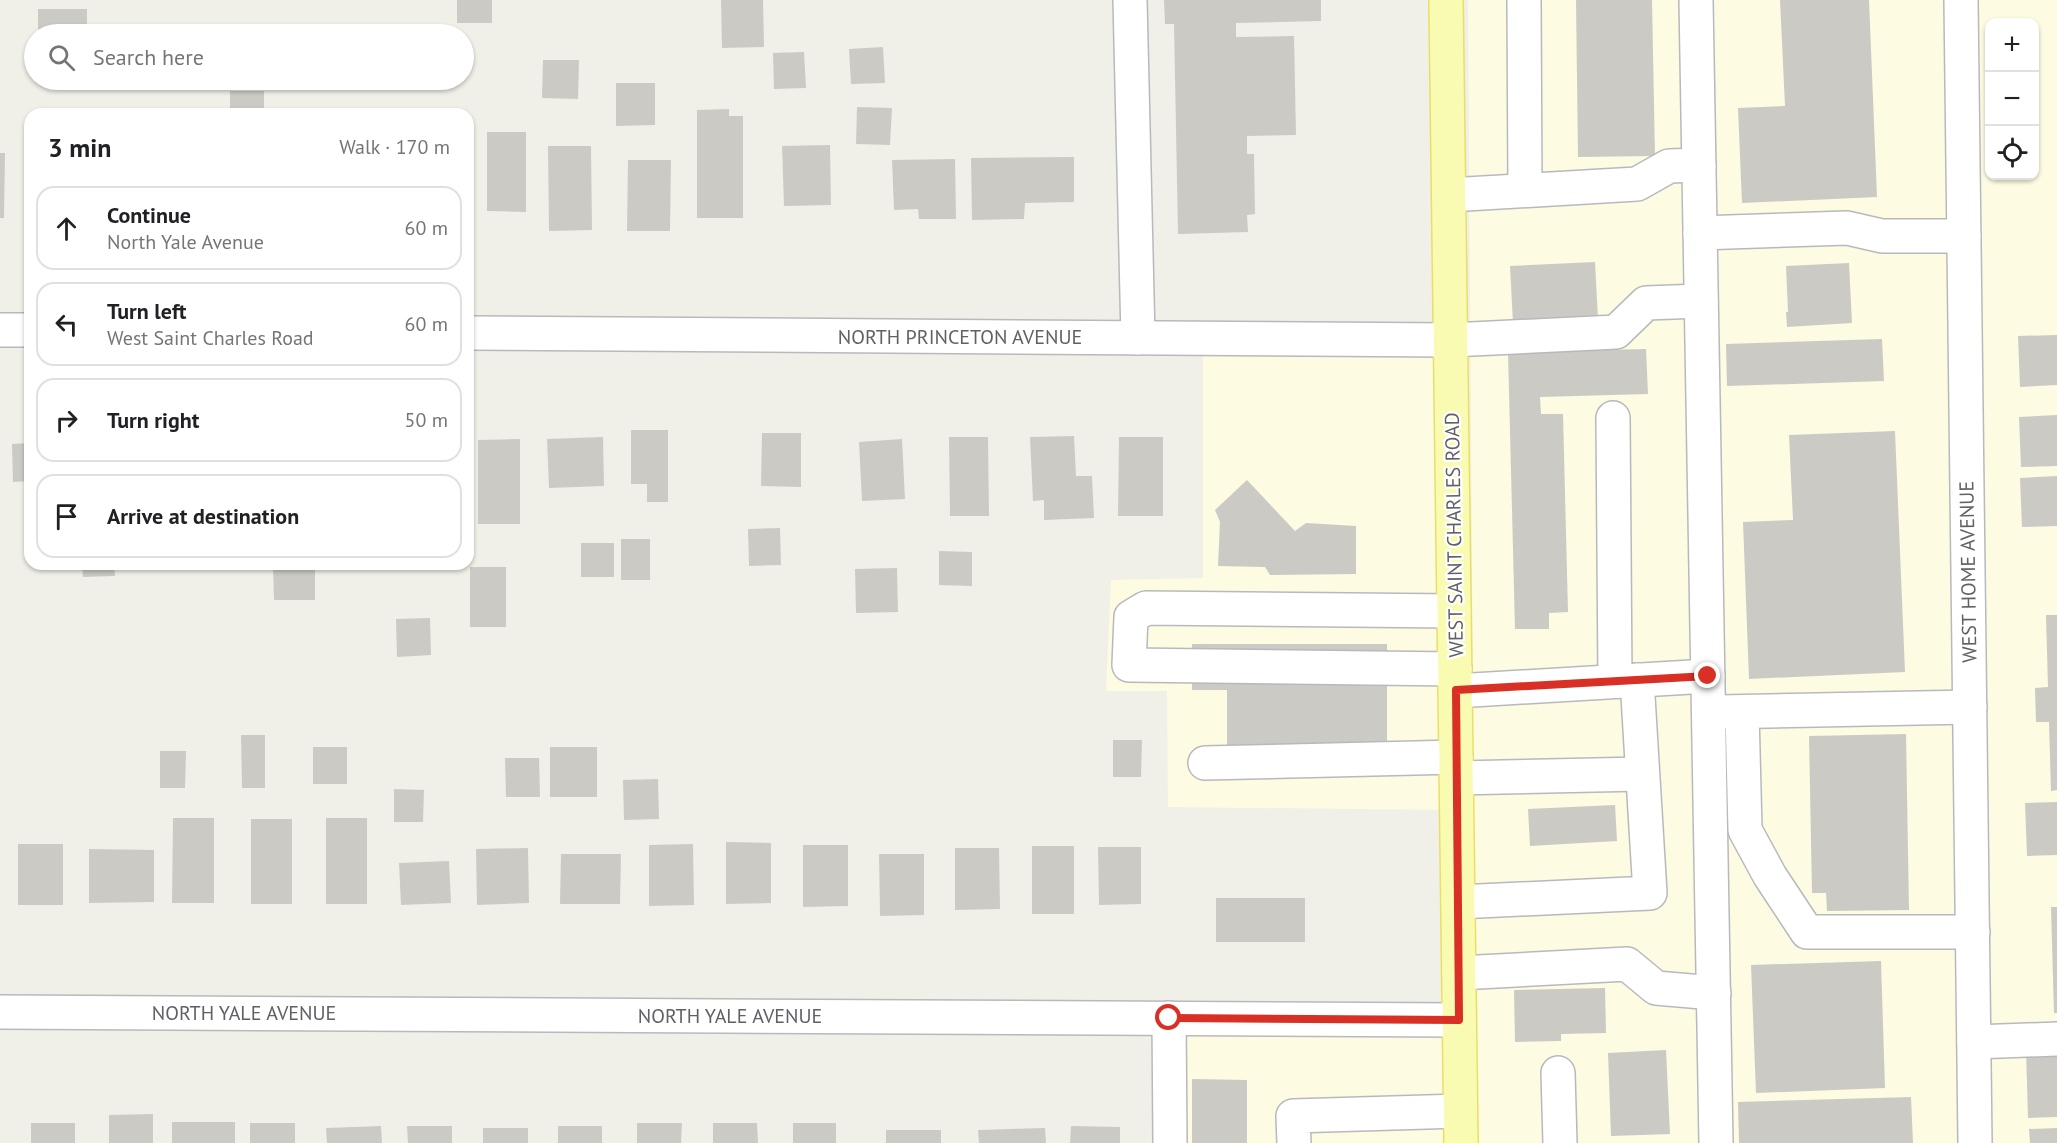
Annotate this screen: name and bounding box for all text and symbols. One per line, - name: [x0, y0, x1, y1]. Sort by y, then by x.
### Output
- map controls: [1985, 18, 2039, 180]
- button: +: [1985, 18, 2039, 72]
- search box: [24, 24, 474, 90]
- icon: search: [45, 41, 78, 74]
- text: Search here: [93, 43, 204, 71]
- button: −: [1985, 72, 2039, 126]
- button: locate: [1985, 126, 2039, 180]
- text: 3 min: [48, 131, 111, 164]
- text: Walk · 170 m: [339, 134, 450, 160]
- text: Continue: [107, 201, 191, 229]
- icon: ahead: [50, 212, 83, 245]
- text: 60 m: [405, 215, 448, 241]
- text: North Yale Avenue: [107, 229, 264, 255]
- text: Turn left: [107, 297, 187, 325]
- icon: left: [50, 308, 83, 341]
- text: 60 m: [405, 311, 448, 337]
- street label: NORTH PRINCETON AVENUE: [838, 324, 1082, 350]
- text: West Saint Charles Road: [107, 325, 314, 351]
- icon: right: [50, 404, 83, 437]
- text: Turn right: [107, 406, 199, 434]
- text: 50 m: [405, 407, 448, 433]
- street label: WEST SAINT CHARLES ROAD: [1439, 412, 1469, 658]
- street label: WEST HOME AVENUE: [1953, 481, 1983, 663]
- icon: arrive: [50, 500, 83, 533]
- text: Arrive at destination: [107, 502, 299, 530]
- route end: [1694, 662, 1720, 688]
- street label: NORTH YALE AVENUE: [152, 1000, 336, 1026]
- street label: NORTH YALE AVENUE: [638, 1003, 822, 1029]
- route start: [1155, 1004, 1181, 1030]

